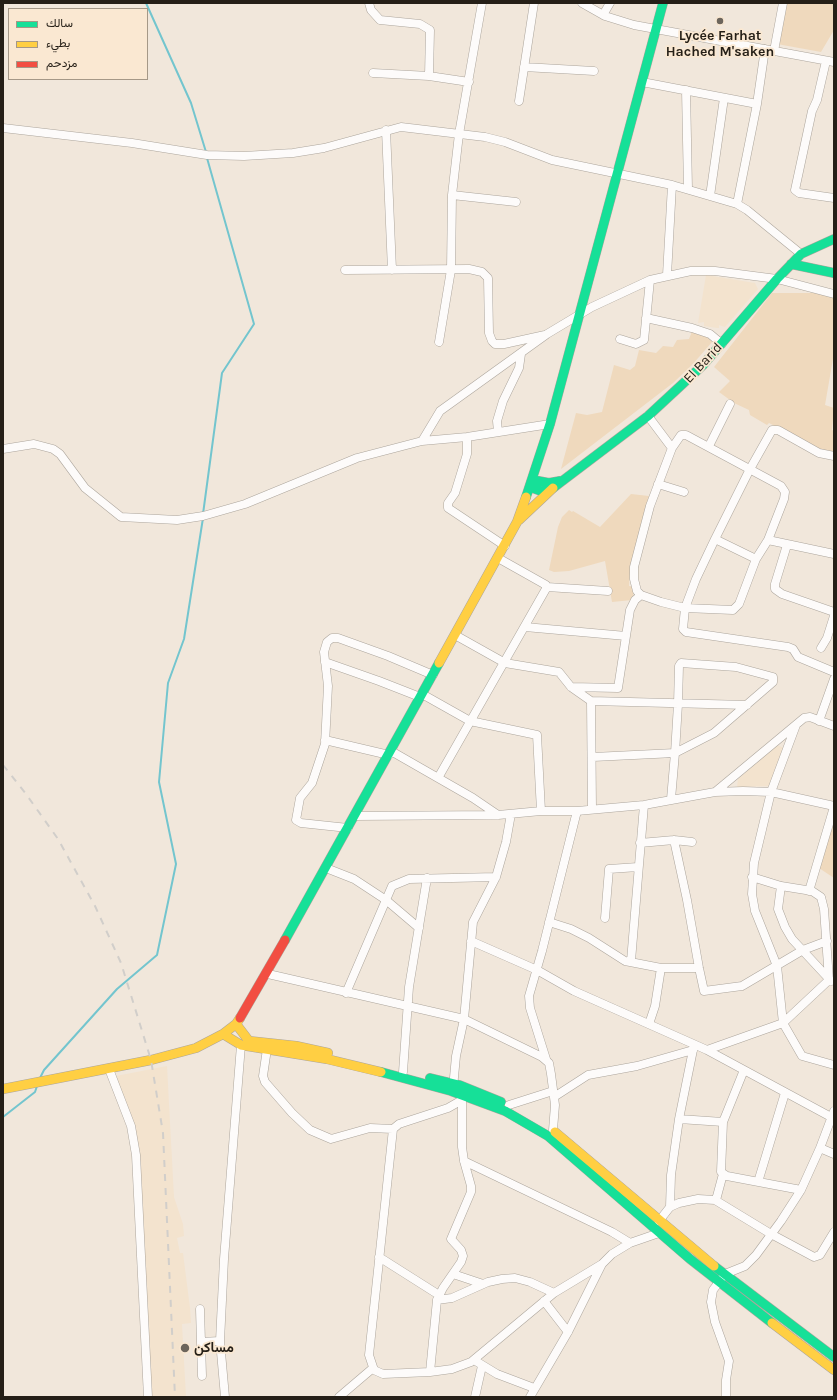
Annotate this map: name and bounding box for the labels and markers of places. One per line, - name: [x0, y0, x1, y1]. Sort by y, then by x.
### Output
- marker: Lycée Farhat Hached M'saken: [715, 16, 725, 26]
- place label: Lycée Farhat Hached M'saken: [666, 28, 774, 60]
- place label: مساكن: [194, 1340, 234, 1356]
- marker: مساكن: [179, 1342, 191, 1354]

